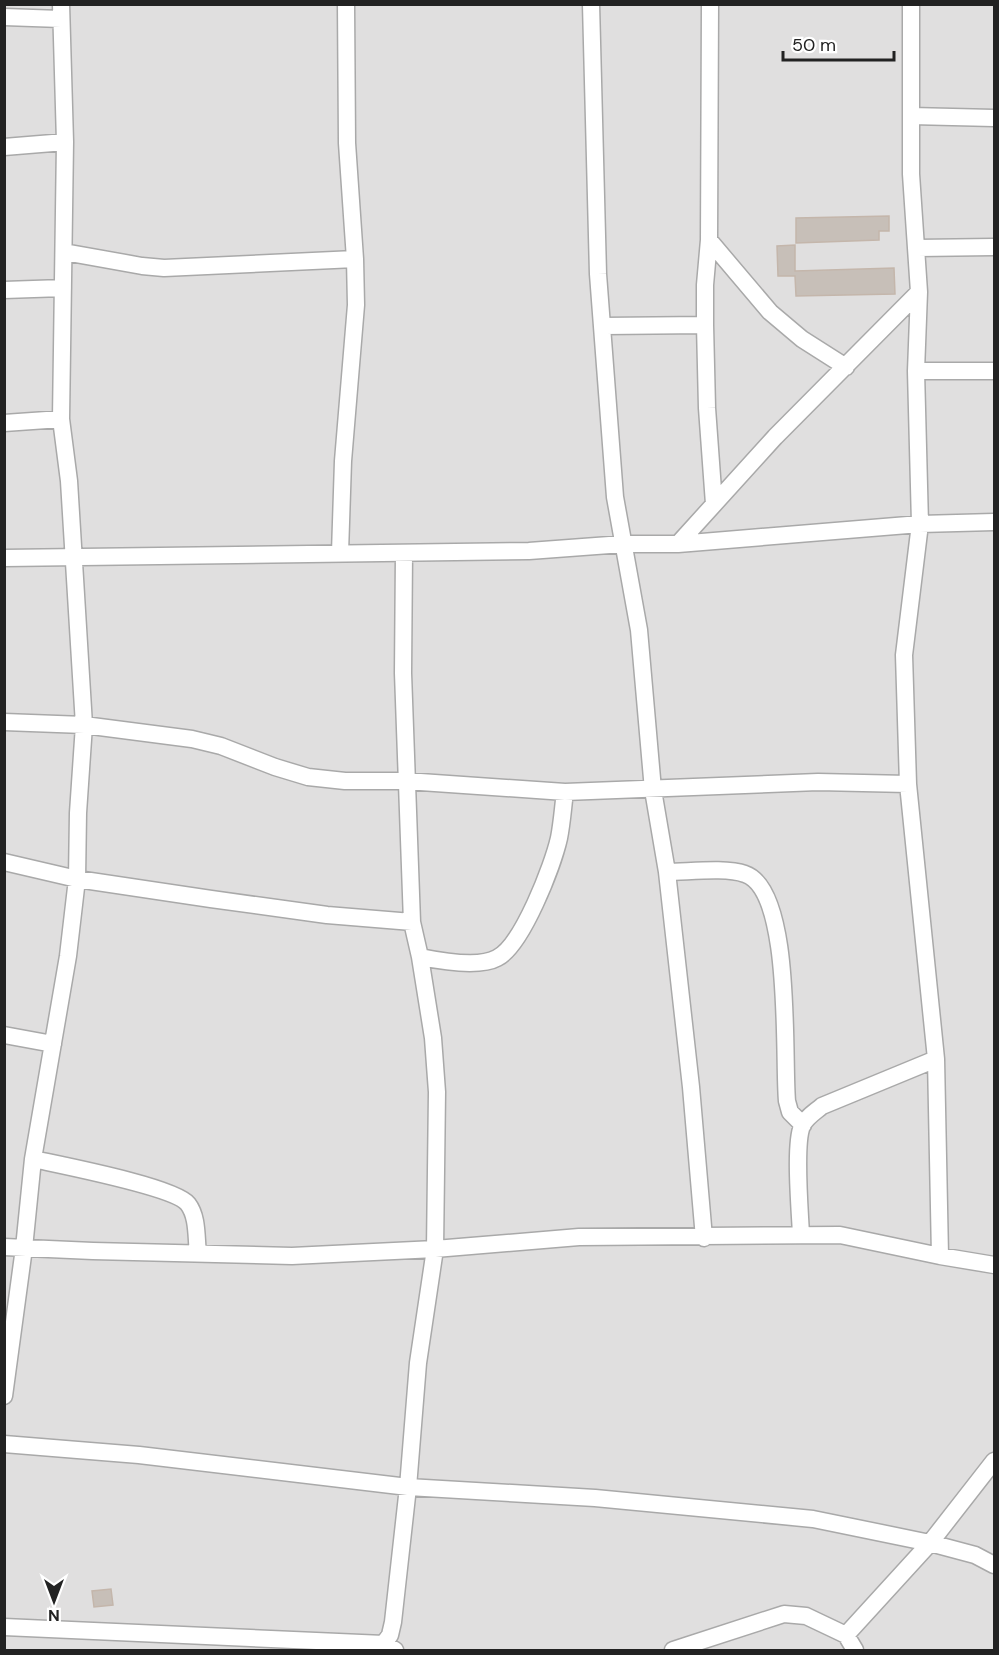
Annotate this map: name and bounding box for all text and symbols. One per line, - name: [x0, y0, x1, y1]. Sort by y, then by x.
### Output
- scale bar: [783, 24, 894, 62]
- text: 50 m: [792, 33, 836, 57]
- north arrow: [24, 1571, 84, 1631]
- text: N: [48, 1605, 60, 1626]

